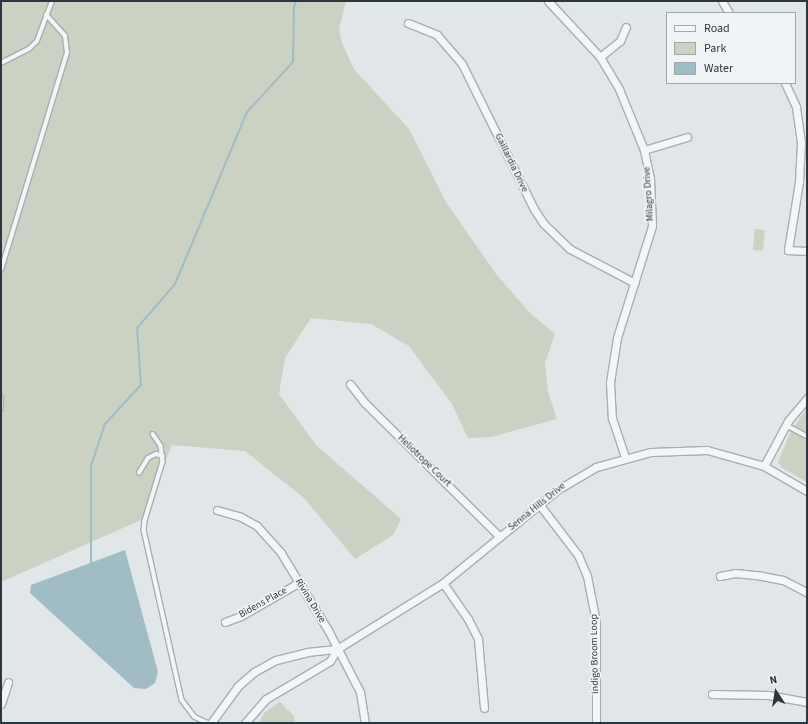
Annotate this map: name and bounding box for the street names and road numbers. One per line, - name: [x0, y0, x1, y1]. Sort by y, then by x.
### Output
- street label: Gaillardia Drive: [492, 132, 530, 194]
- street label: Milagro Drive: [641, 166, 657, 222]
- street label: Heliotrope Court: [395, 432, 453, 490]
- street label: Senna Hills Drive: [506, 480, 568, 534]
- street label: Rivina Drive: [292, 577, 328, 625]
- street label: Bidens Place: [237, 585, 289, 621]
- street label: Indigo Broom Loop: [588, 614, 602, 694]

